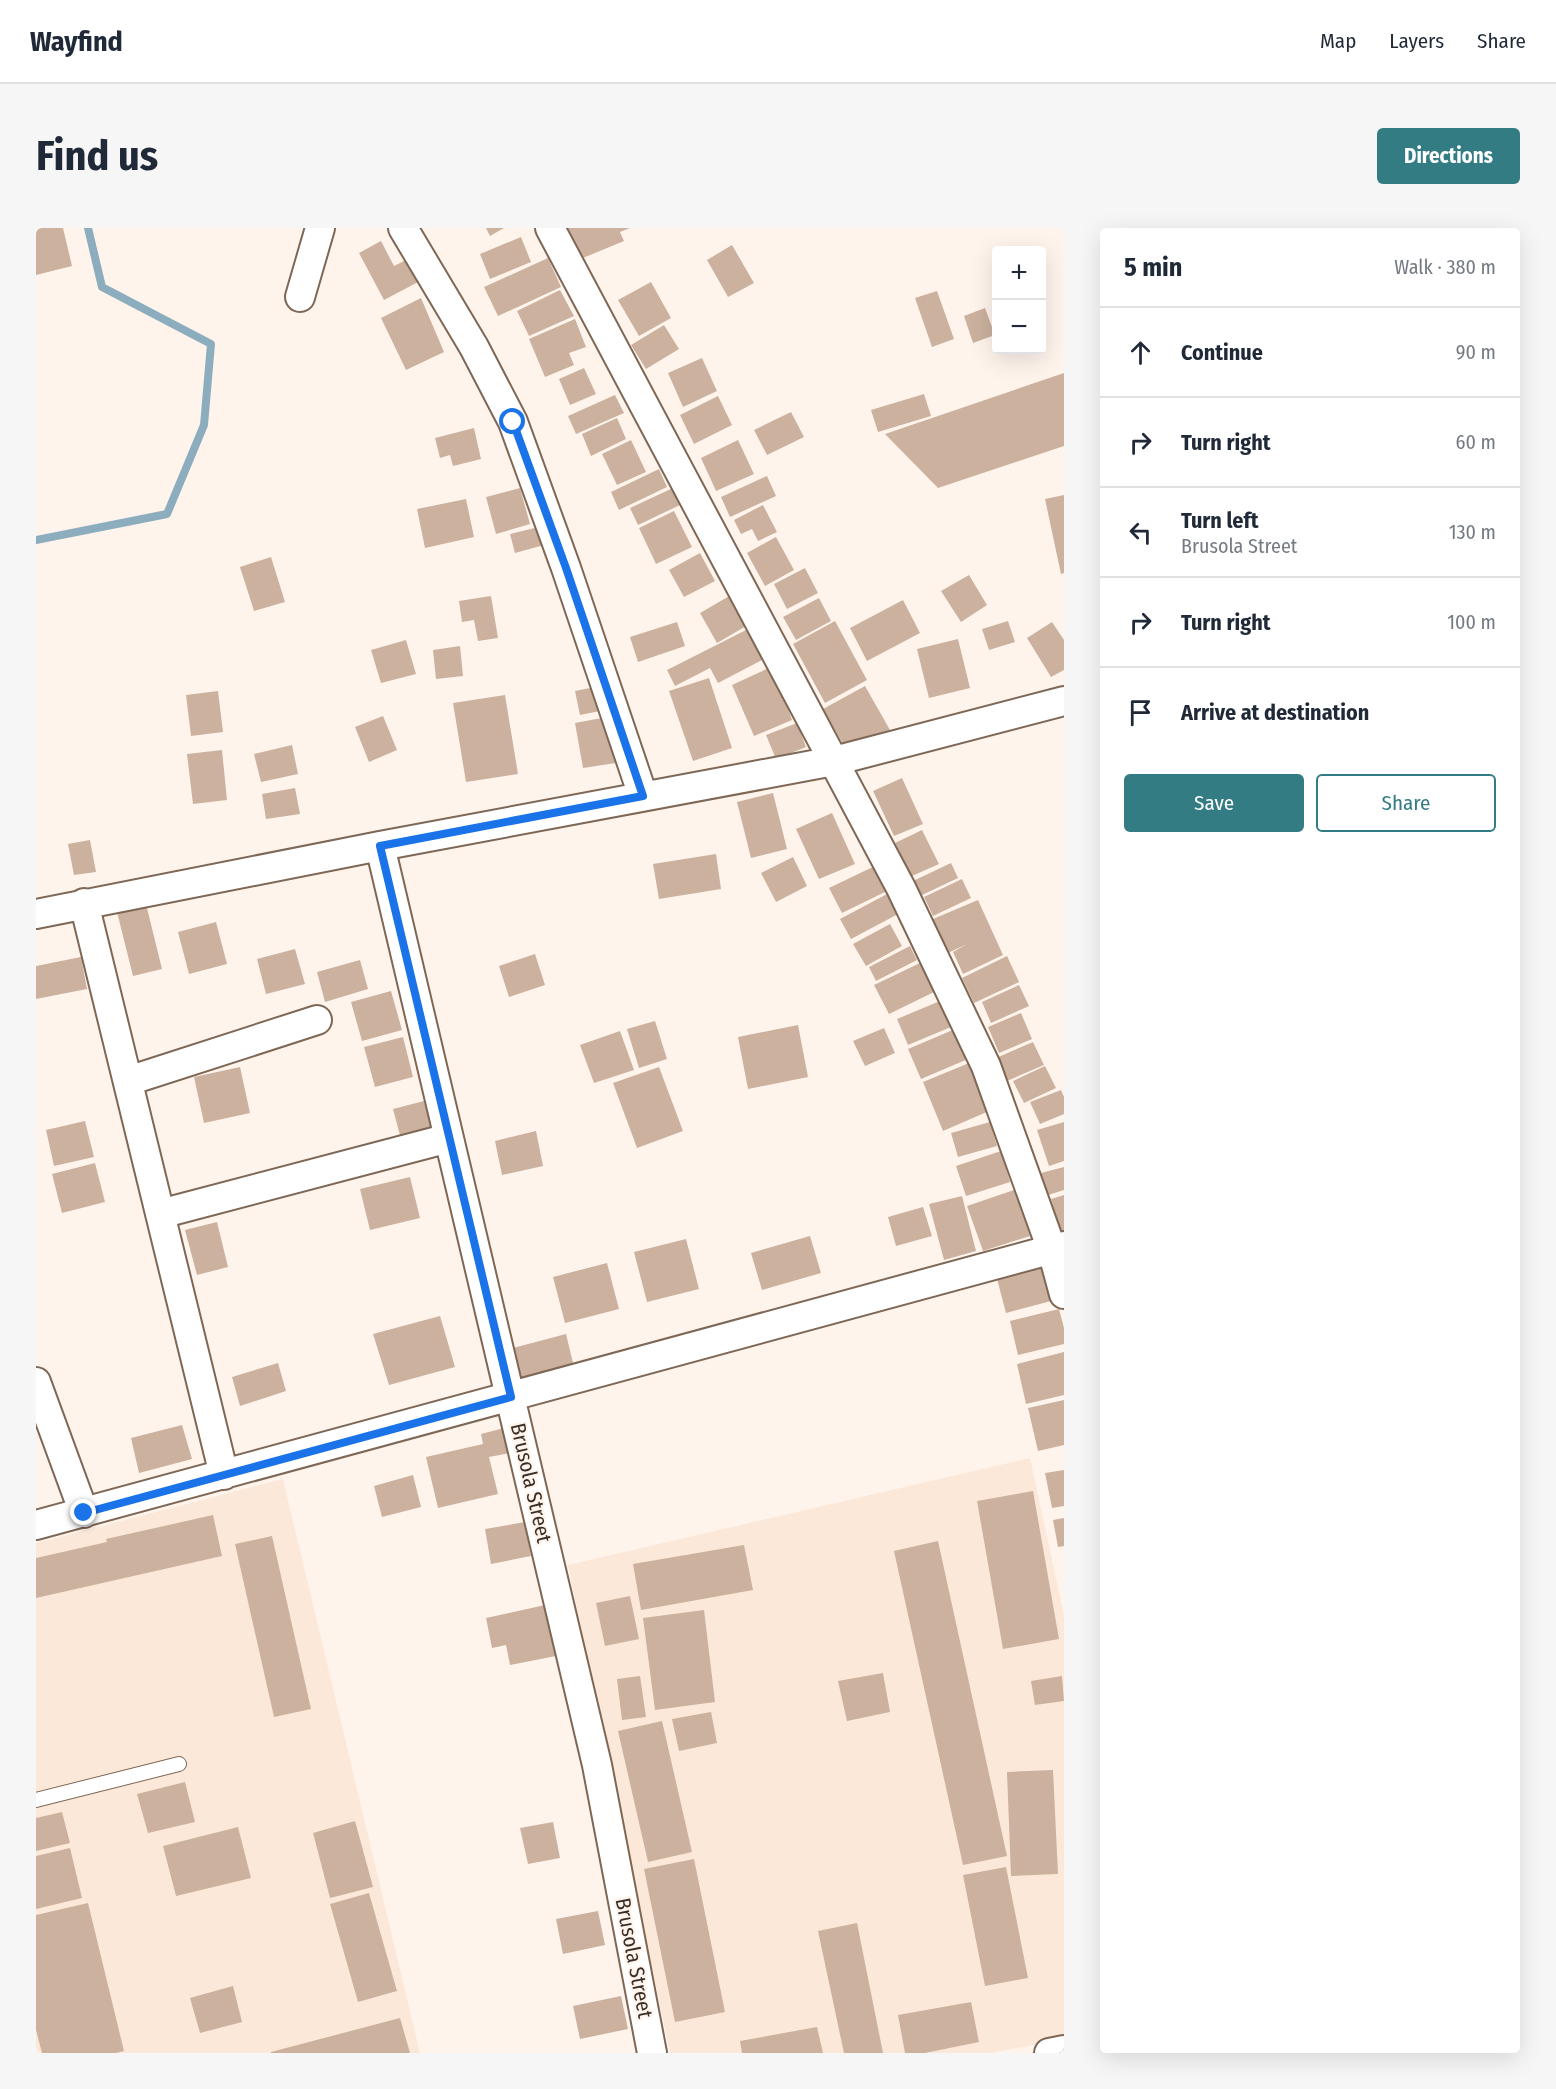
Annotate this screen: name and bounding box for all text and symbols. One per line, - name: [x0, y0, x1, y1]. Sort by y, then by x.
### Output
- text: Wayfind: [30, 25, 123, 58]
- text: Map: [1320, 28, 1356, 54]
- text: Layers: [1389, 28, 1444, 54]
- text: Share: [1477, 28, 1526, 54]
- button: Directions: [1377, 128, 1520, 184]
- text: Find us: [36, 131, 158, 181]
- map controls: [992, 246, 1046, 354]
- button: +: [992, 246, 1046, 300]
- text: 5 min: [1124, 252, 1182, 283]
- text: Walk · 380 m: [1394, 255, 1496, 279]
- button: −: [992, 300, 1046, 354]
- icon: ahead: [1124, 336, 1157, 369]
- text: Continue: [1181, 339, 1263, 366]
- text: 90 m: [1456, 340, 1496, 364]
- route start: [499, 408, 525, 434]
- icon: right: [1124, 426, 1157, 459]
- text: Turn right: [1181, 429, 1270, 456]
- text: 60 m: [1456, 430, 1496, 454]
- text: Turn left: [1181, 507, 1259, 534]
- icon: left: [1124, 516, 1157, 549]
- text: 130 m: [1449, 520, 1496, 544]
- text: Brusola Street: [1181, 534, 1297, 558]
- icon: right: [1124, 606, 1157, 639]
- text: Turn right: [1181, 609, 1270, 636]
- text: 100 m: [1447, 610, 1496, 634]
- icon: arrive: [1124, 696, 1157, 729]
- text: Arrive at destination: [1181, 699, 1369, 726]
- button: Save: [1124, 774, 1304, 832]
- button: Share: [1316, 774, 1496, 832]
- street label: Brusola Street: [505, 1421, 557, 1546]
- route end: [70, 1499, 96, 1525]
- street label: Brusola Street: [610, 1896, 658, 2021]

